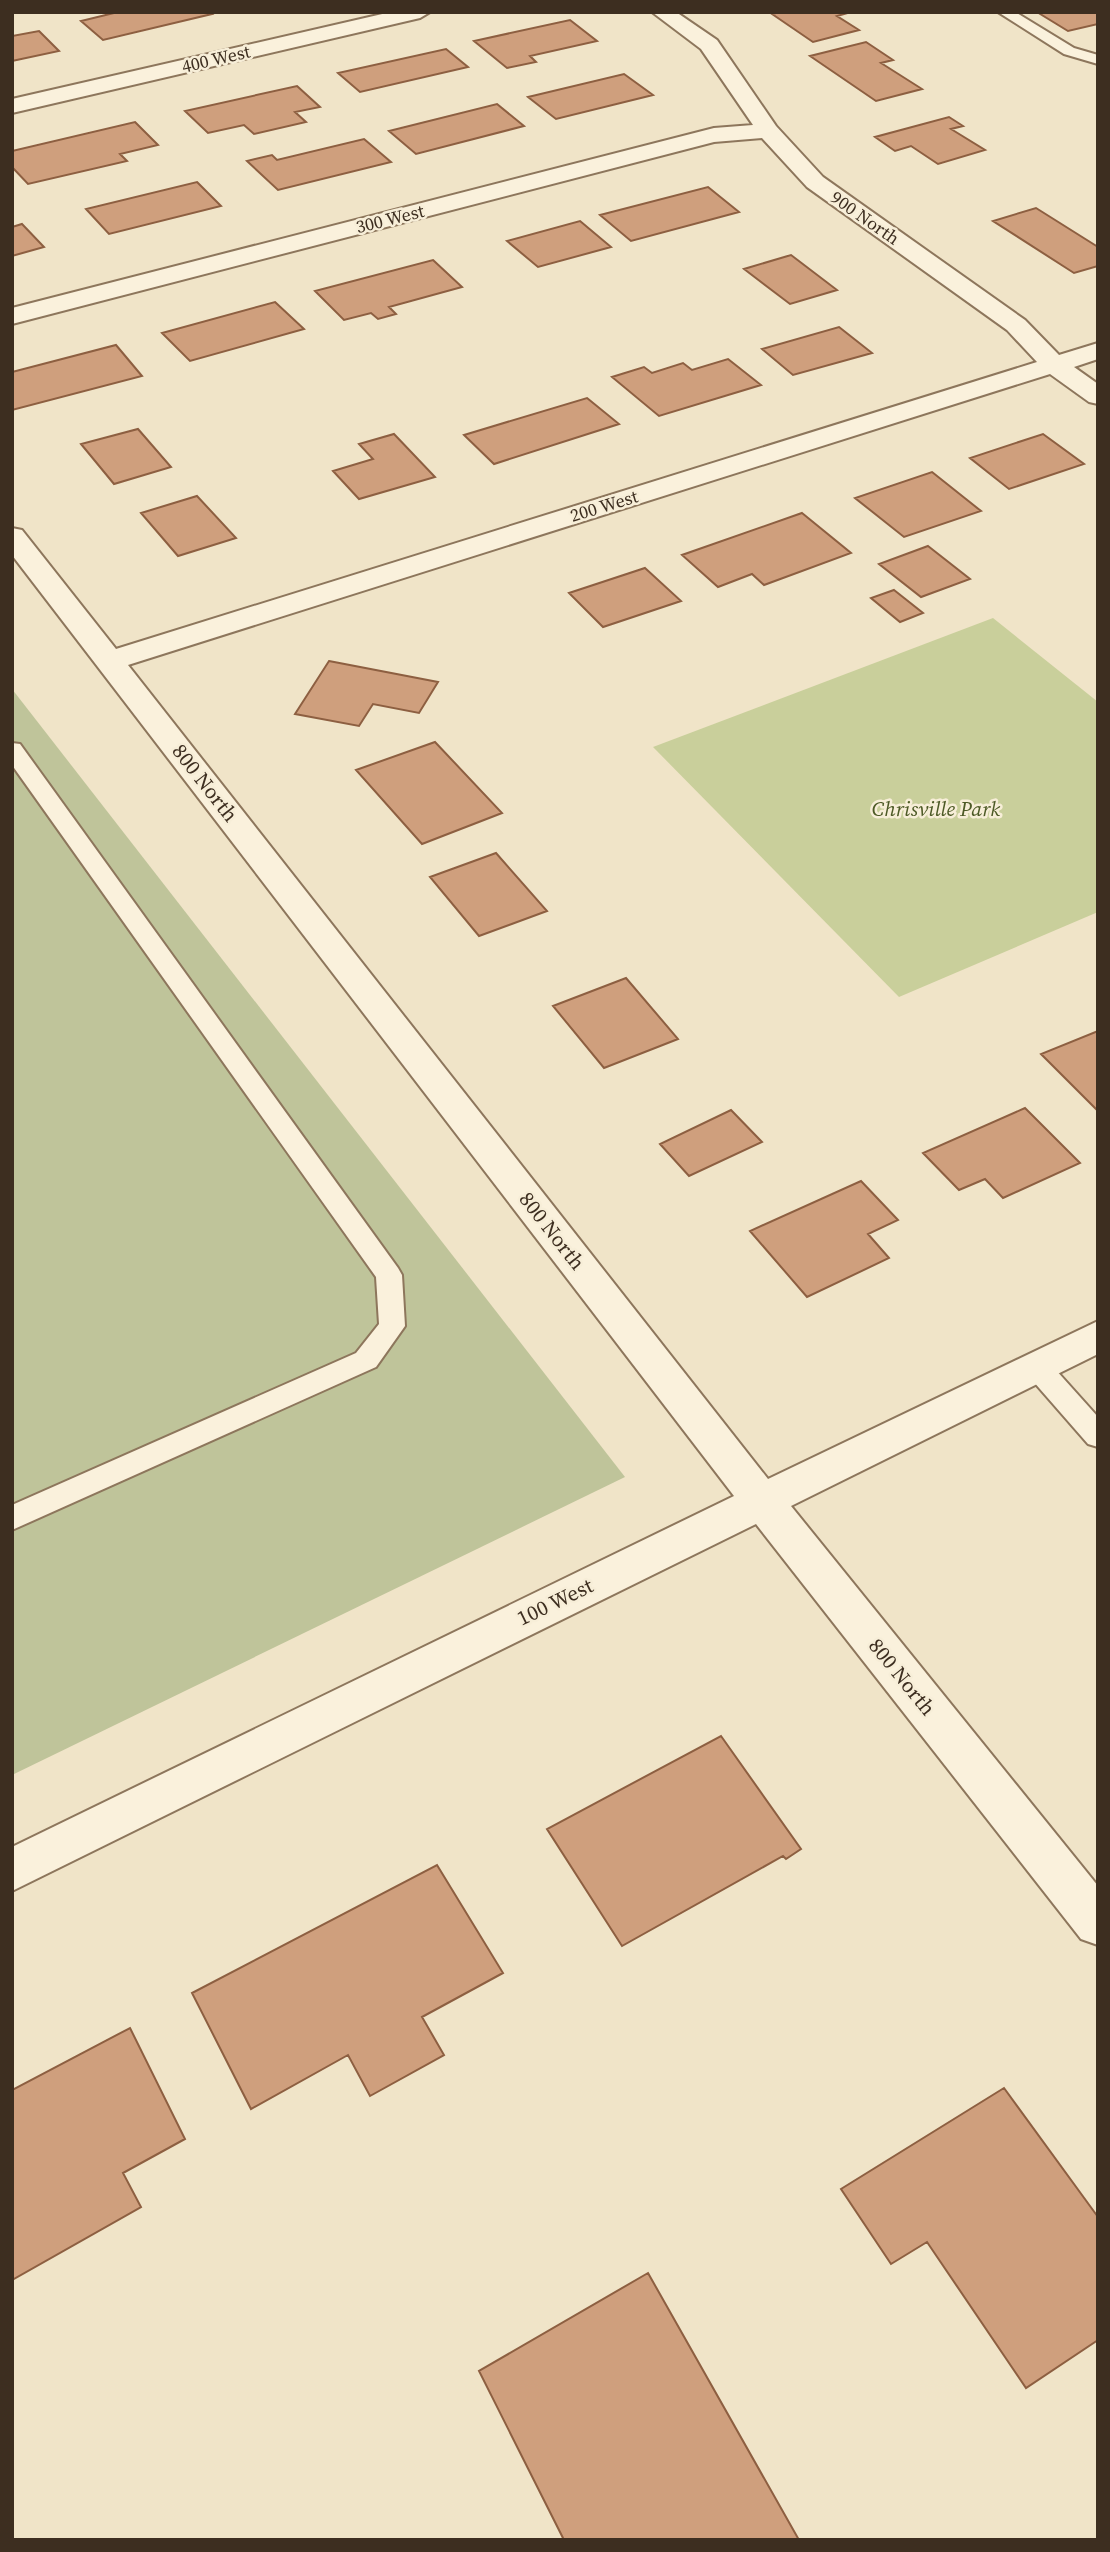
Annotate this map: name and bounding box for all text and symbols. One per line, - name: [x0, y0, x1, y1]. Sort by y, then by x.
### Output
- street label: 400 West: [179, 38, 253, 79]
- street label: 900 North: [826, 185, 905, 251]
- street label: 300 West: [353, 198, 427, 239]
- street label: 200 West: [567, 483, 641, 528]
- street label: 800 North: [166, 738, 245, 828]
- park label: Chrisville Park: [872, 794, 1000, 823]
- street label: 800 North: [513, 1186, 592, 1276]
- street label: 100 West: [512, 1571, 598, 1632]
- street label: 800 North: [862, 1632, 943, 1721]

